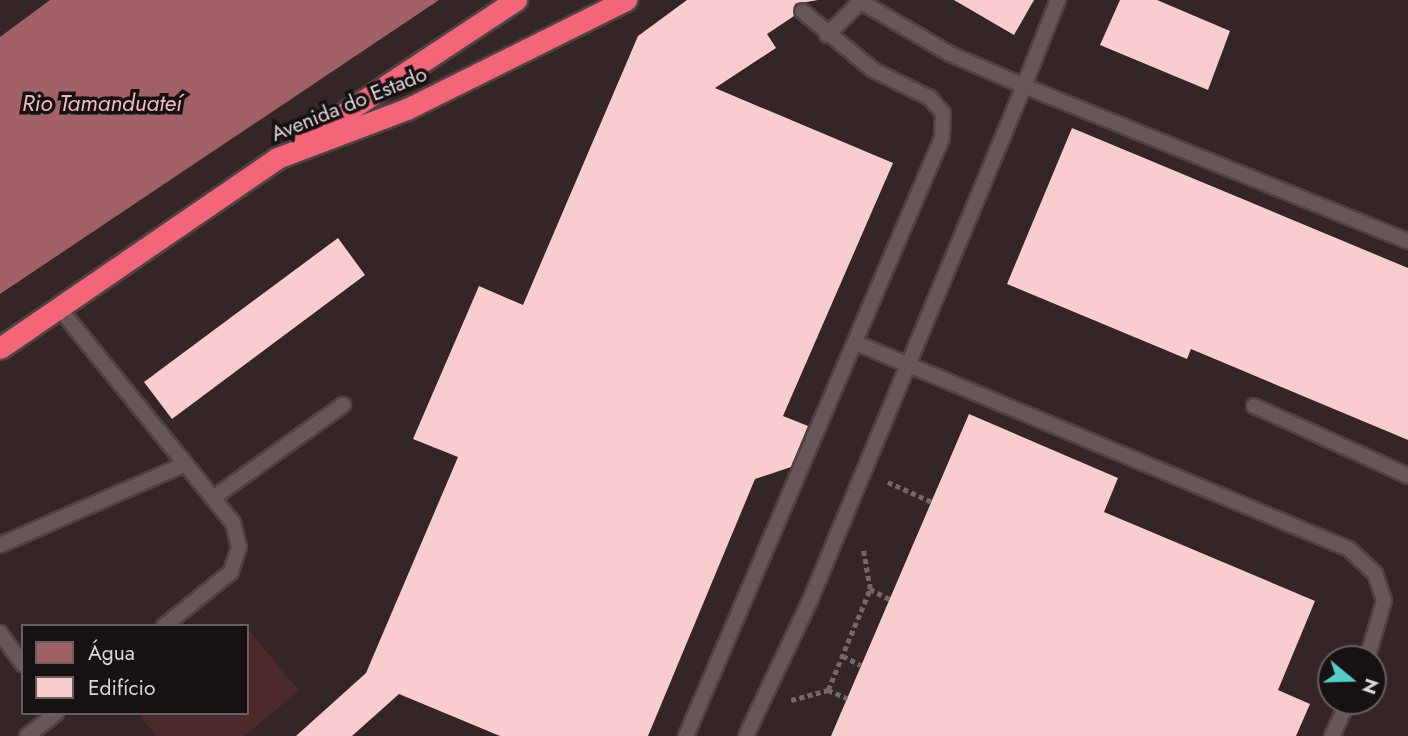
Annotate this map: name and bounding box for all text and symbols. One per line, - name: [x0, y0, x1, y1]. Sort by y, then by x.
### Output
- street label: Avenida do Estado: [267, 61, 431, 147]
- water label: Rio Tamanduateí: [22, 89, 182, 117]
- legend: [21, 624, 248, 715]
- text: Água: [88, 638, 135, 668]
- north arrow: [1317, 645, 1387, 715]
- text: Edifício: [88, 673, 155, 703]
- text: N: [1355, 675, 1386, 698]

